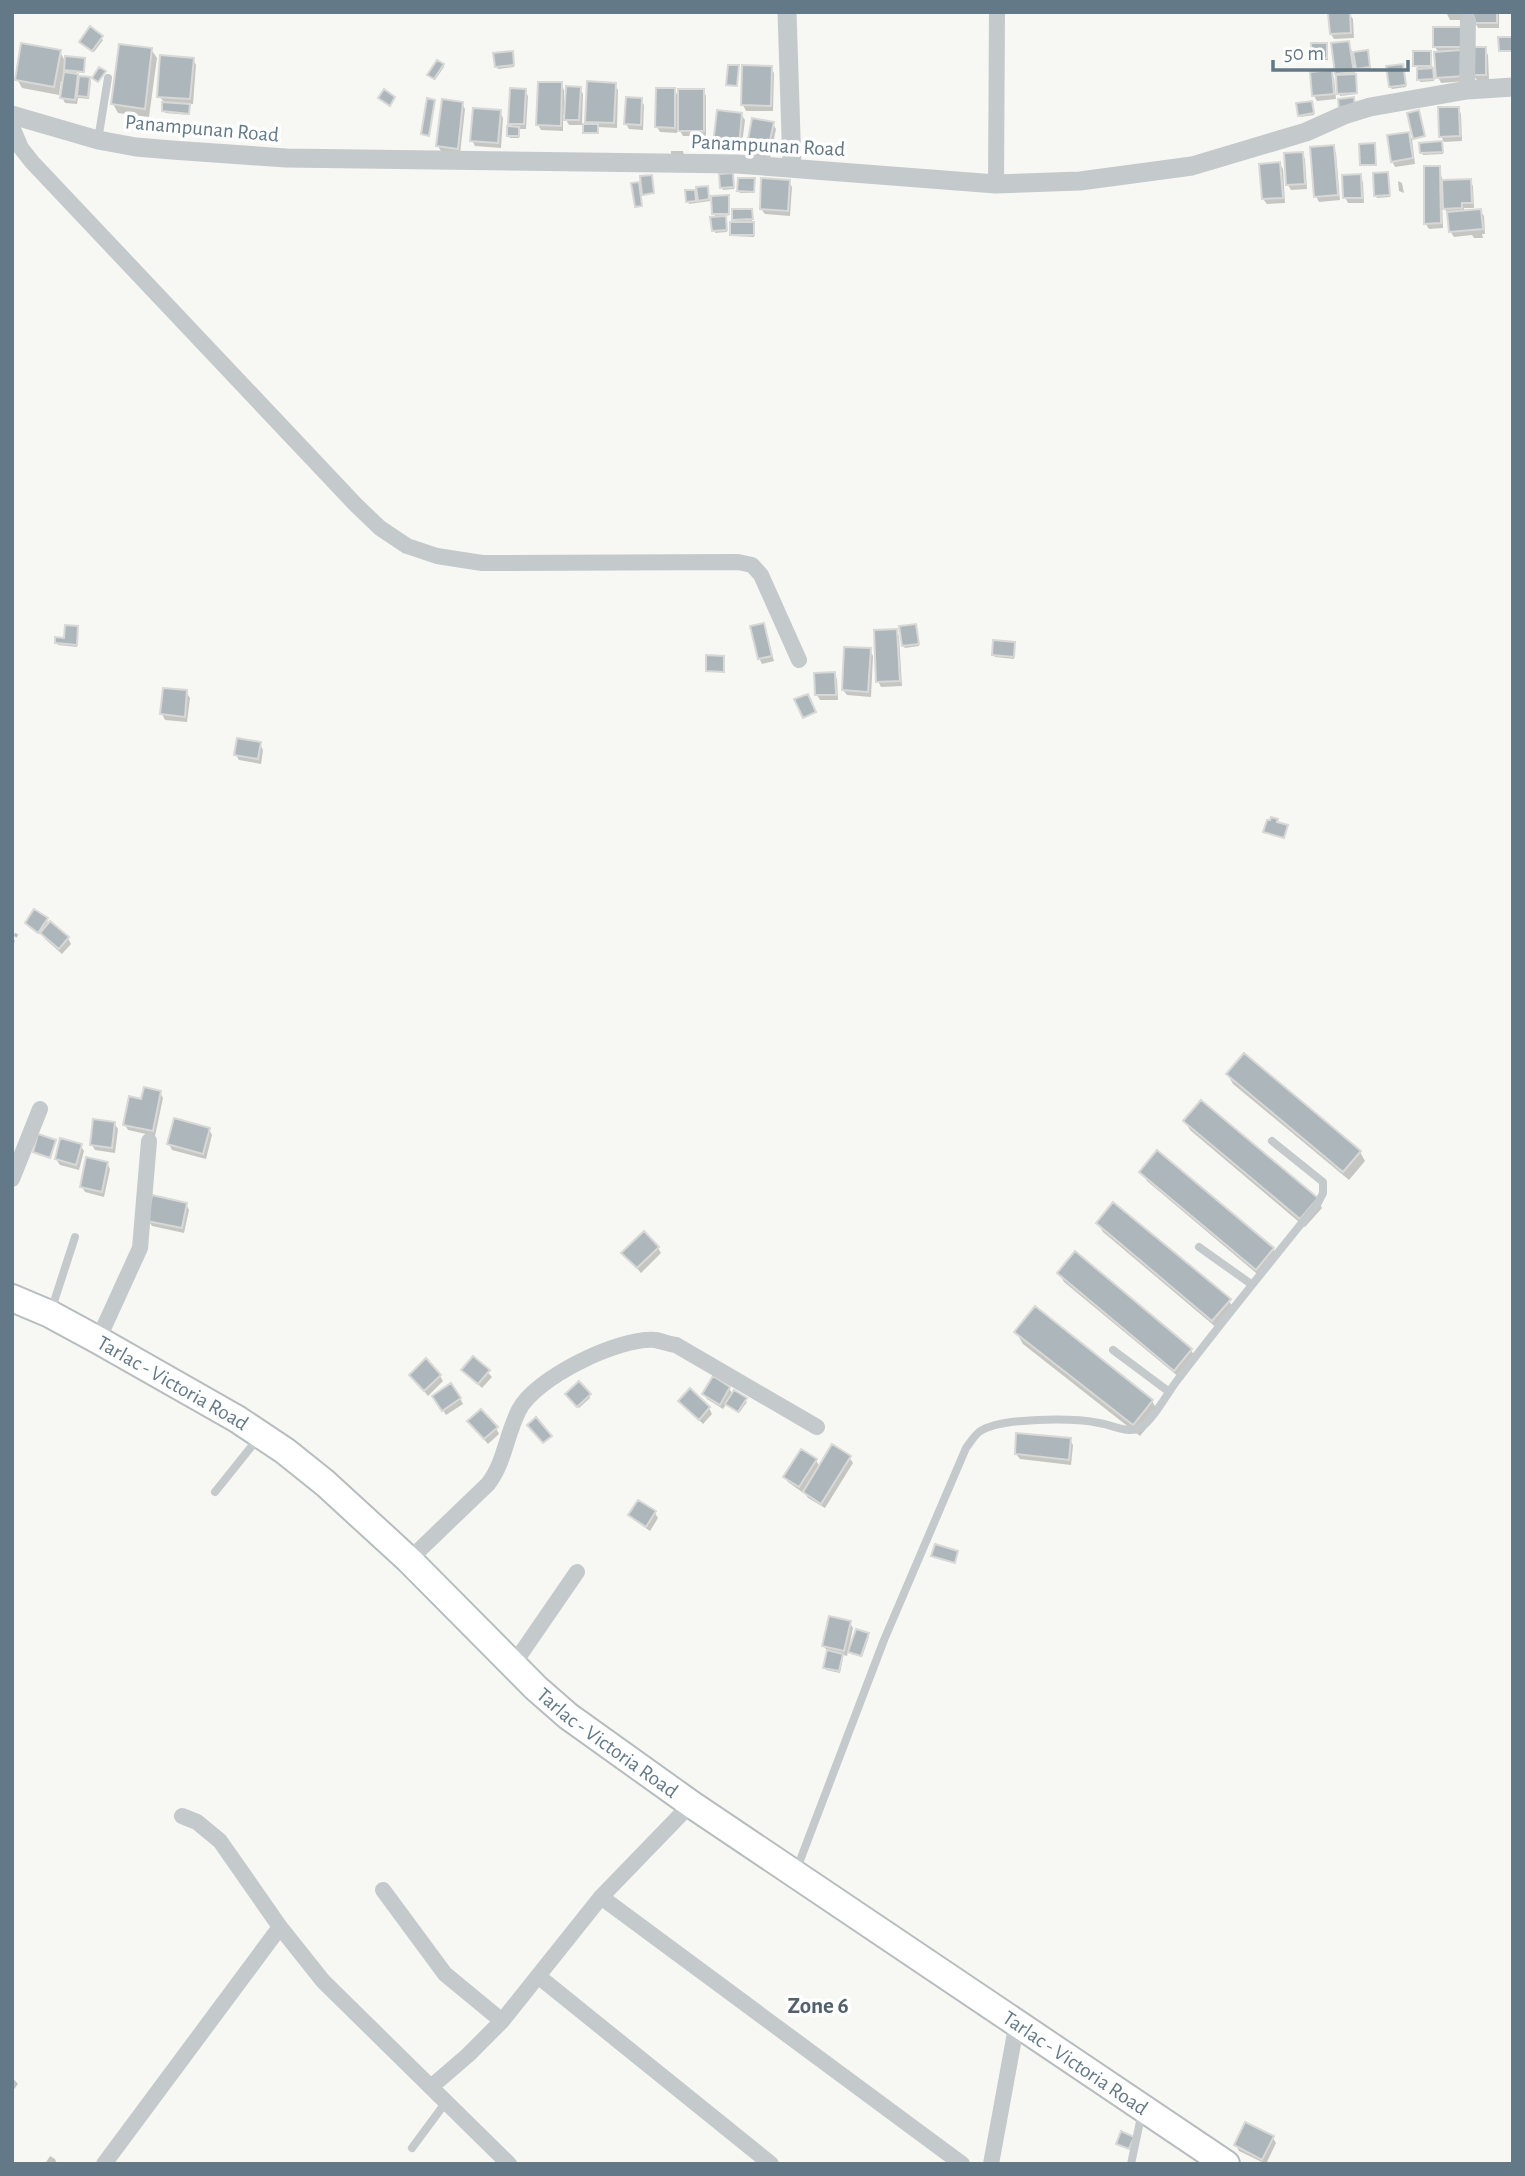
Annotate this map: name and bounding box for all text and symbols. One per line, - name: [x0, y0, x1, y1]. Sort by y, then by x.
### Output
- scale bar: [1273, 28, 1408, 72]
- text: 50 m: [1284, 43, 1324, 64]
- street label: Panampunan Road: [124, 111, 280, 146]
- street label: Panampunan Road: [690, 131, 846, 160]
- street label: Tarlac - Victoria Road: [94, 1332, 252, 1434]
- street label: Tarlac - Victoria Road: [533, 1684, 682, 1802]
- district label: Zone 6: [787, 1995, 849, 2018]
- street label: Tarlac - Victoria Road: [999, 2007, 1152, 2119]

